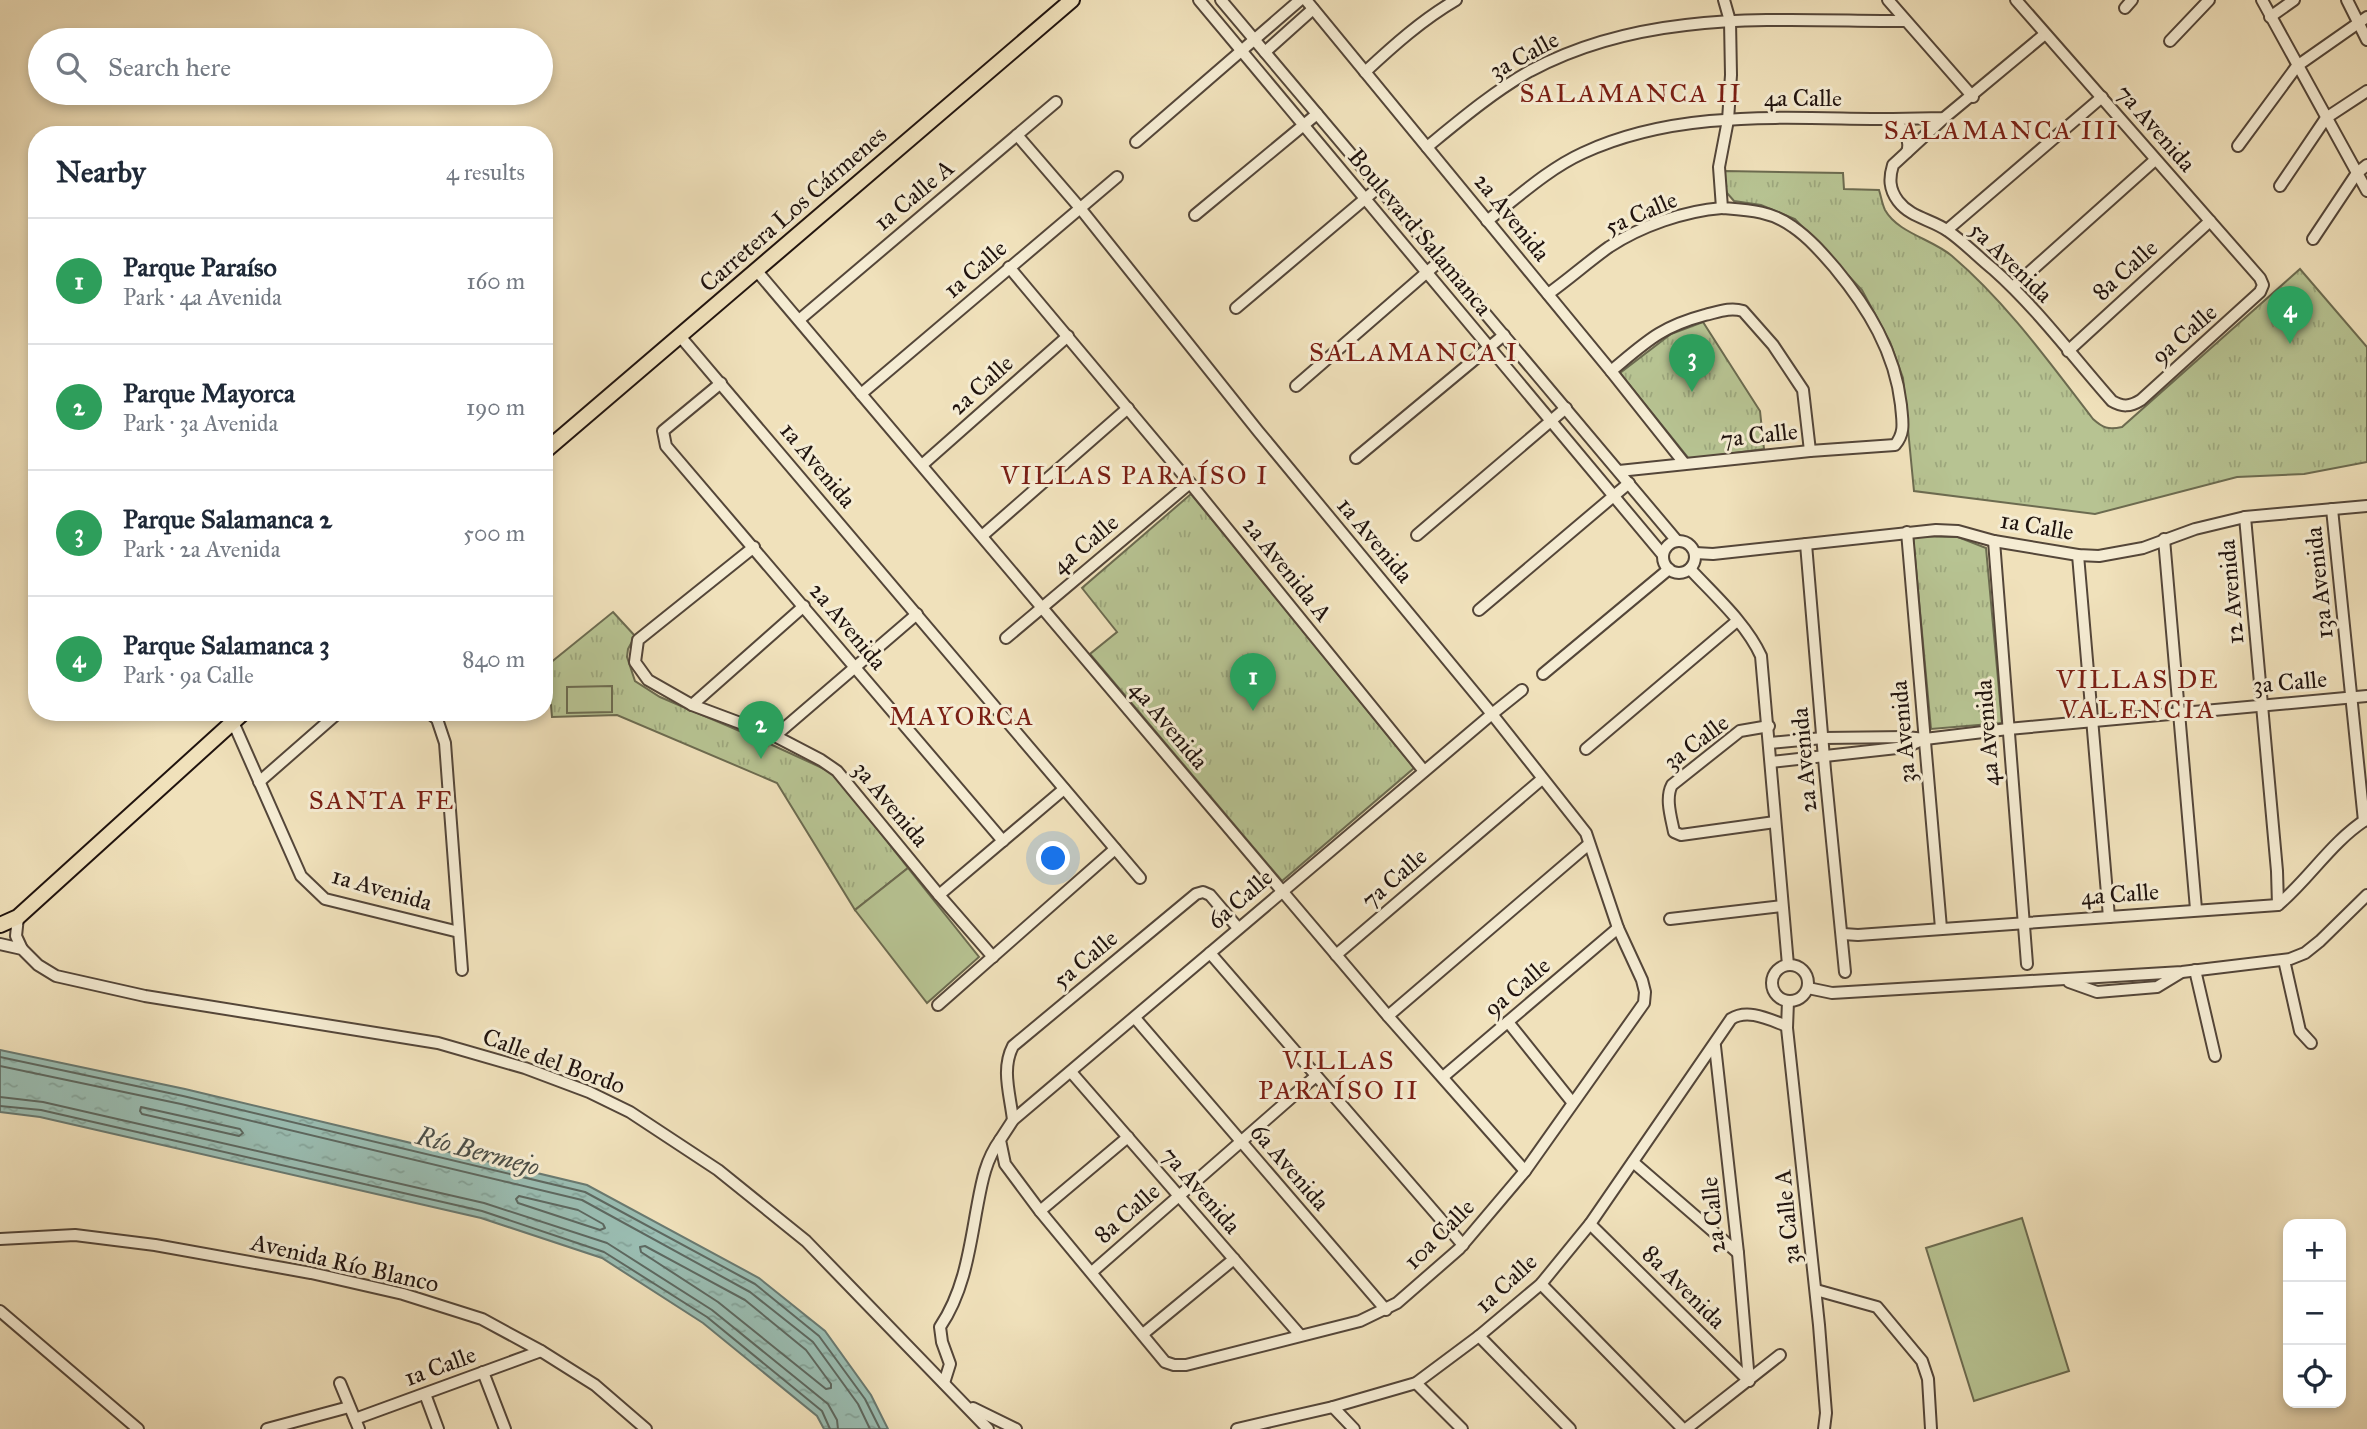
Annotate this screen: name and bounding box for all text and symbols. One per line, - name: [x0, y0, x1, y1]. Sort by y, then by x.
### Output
- street label: 3a Calle: [1484, 24, 1564, 86]
- search box: [28, 28, 553, 105]
- icon: search: [52, 48, 90, 86]
- text: Search here: [108, 51, 231, 83]
- district label: SALAMANCA II: [1519, 77, 1743, 109]
- street label: 7a Avenida: [2110, 78, 2203, 179]
- street label: 4a Calle: [1764, 83, 1842, 113]
- district label: SALAMANCA III: [1884, 114, 2120, 146]
- street label: Carretera Los Cármenes: [693, 119, 893, 299]
- street label: Boulevard Salamanca: [1341, 142, 1499, 322]
- street label: 1a Calle A: [868, 153, 960, 237]
- text: Nearby: [56, 154, 146, 190]
- text: 4 results: [446, 158, 525, 186]
- street label: 2a Avenida: [1467, 167, 1557, 268]
- street label: 5a Calle: [1600, 184, 1682, 242]
- street label: 5a Avenida: [1963, 215, 2060, 310]
- street label: 1a Calle: [937, 233, 1013, 305]
- street label: 8a Calle: [2086, 233, 2164, 307]
- text: Parque Paraíso: [123, 251, 277, 283]
- text: 1: [74, 267, 84, 295]
- text: 160 m: [467, 267, 525, 295]
- text: Park · 4a Avenida: [123, 283, 282, 311]
- pin: 4: [2267, 286, 2313, 344]
- street label: 9a Calle: [2145, 297, 2223, 371]
- pin: 3: [1669, 334, 1715, 392]
- district label: SALAMANCA I: [1309, 336, 1519, 368]
- street label: 2a Calle: [943, 348, 1019, 422]
- text: Parque Mayorca: [123, 377, 295, 409]
- text: 2: [73, 393, 85, 421]
- text: 190 m: [466, 393, 525, 421]
- text: Park · 3a Avenida: [123, 409, 278, 437]
- street label: 1a Avenida: [773, 416, 863, 515]
- street label: 7a Calle: [1719, 416, 1799, 454]
- district label: VILLAS PARAÍSO I: [1000, 459, 1269, 491]
- street label: 1a Avenida: [1330, 491, 1420, 590]
- text: Parque Salamanca 2: [123, 503, 332, 535]
- street label: 1a Calle: [1998, 505, 2076, 547]
- street label: 4a Calle: [1045, 507, 1125, 581]
- street label: 2a Avenida A: [1236, 510, 1338, 628]
- text: 3: [74, 519, 84, 547]
- text: 500 m: [463, 519, 525, 547]
- street label: 13a Avenida: [2298, 525, 2340, 641]
- text: Park · 2a Avenida: [123, 535, 280, 563]
- street label: 12 Avenida: [2211, 538, 2251, 645]
- street label: 2a Avenida: [803, 576, 894, 677]
- text: Parque Salamanca 3: [123, 629, 330, 661]
- text: 4: [73, 645, 85, 673]
- text: 840 m: [462, 645, 525, 673]
- pin: 1: [1230, 653, 1276, 711]
- text: Park · 9a Calle: [123, 661, 254, 689]
- district label: VILLAS DE VALENCIA: [2055, 663, 2220, 725]
- street label: 3a Calle: [2252, 664, 2328, 700]
- street label: 4a Avenida: [1123, 674, 1215, 776]
- street label: 4a Avenida: [1968, 678, 2006, 787]
- street label: 3a Avenida: [1883, 679, 1922, 785]
- district label: MAYORCA: [889, 700, 1035, 732]
- pin: 2: [738, 701, 784, 759]
- street label: 2a Avenida: [1784, 705, 1824, 814]
- street label: 3a Calle: [1657, 708, 1735, 776]
- street label: 3a Avenida: [846, 755, 936, 854]
- district label: SANTA FE: [309, 784, 455, 816]
- your location: [1036, 841, 1070, 875]
- street label: 7a Calle: [1355, 841, 1433, 915]
- street label: 1a Avenida: [328, 860, 436, 918]
- street label: 6a Calle: [1201, 862, 1279, 936]
- street label: 4a Calle: [2080, 876, 2160, 912]
- street label: 5a Calle: [1046, 923, 1124, 995]
- street label: 9a Calle: [1478, 951, 1556, 1023]
- street label: Calle del Bordo: [479, 1021, 629, 1101]
- district label: VILLAS PARAÍSO II: [1258, 1044, 1420, 1106]
- street label: 6a Avenida: [1244, 1117, 1337, 1217]
- water label: Río Bermejo: [412, 1119, 543, 1183]
- street label: 7a Avenida: [1155, 1140, 1248, 1241]
- street label: 3a Calle A: [1767, 1168, 1807, 1266]
- street label: 2a Calle: [1694, 1175, 1732, 1255]
- street label: 8a Calle: [1088, 1176, 1166, 1250]
- street label: 10a Calle: [1397, 1192, 1481, 1276]
- map controls: [2283, 1219, 2346, 1408]
- button: +: [2283, 1219, 2346, 1282]
- street label: Avenida Río Blanco: [247, 1227, 442, 1299]
- street label: 8a Avenida: [1636, 1239, 1733, 1336]
- street label: 1a Calle: [1469, 1247, 1543, 1319]
- button: −: [2283, 1282, 2346, 1345]
- street label: 1a Calle: [400, 1339, 480, 1393]
- button: locate: [2283, 1345, 2346, 1408]

